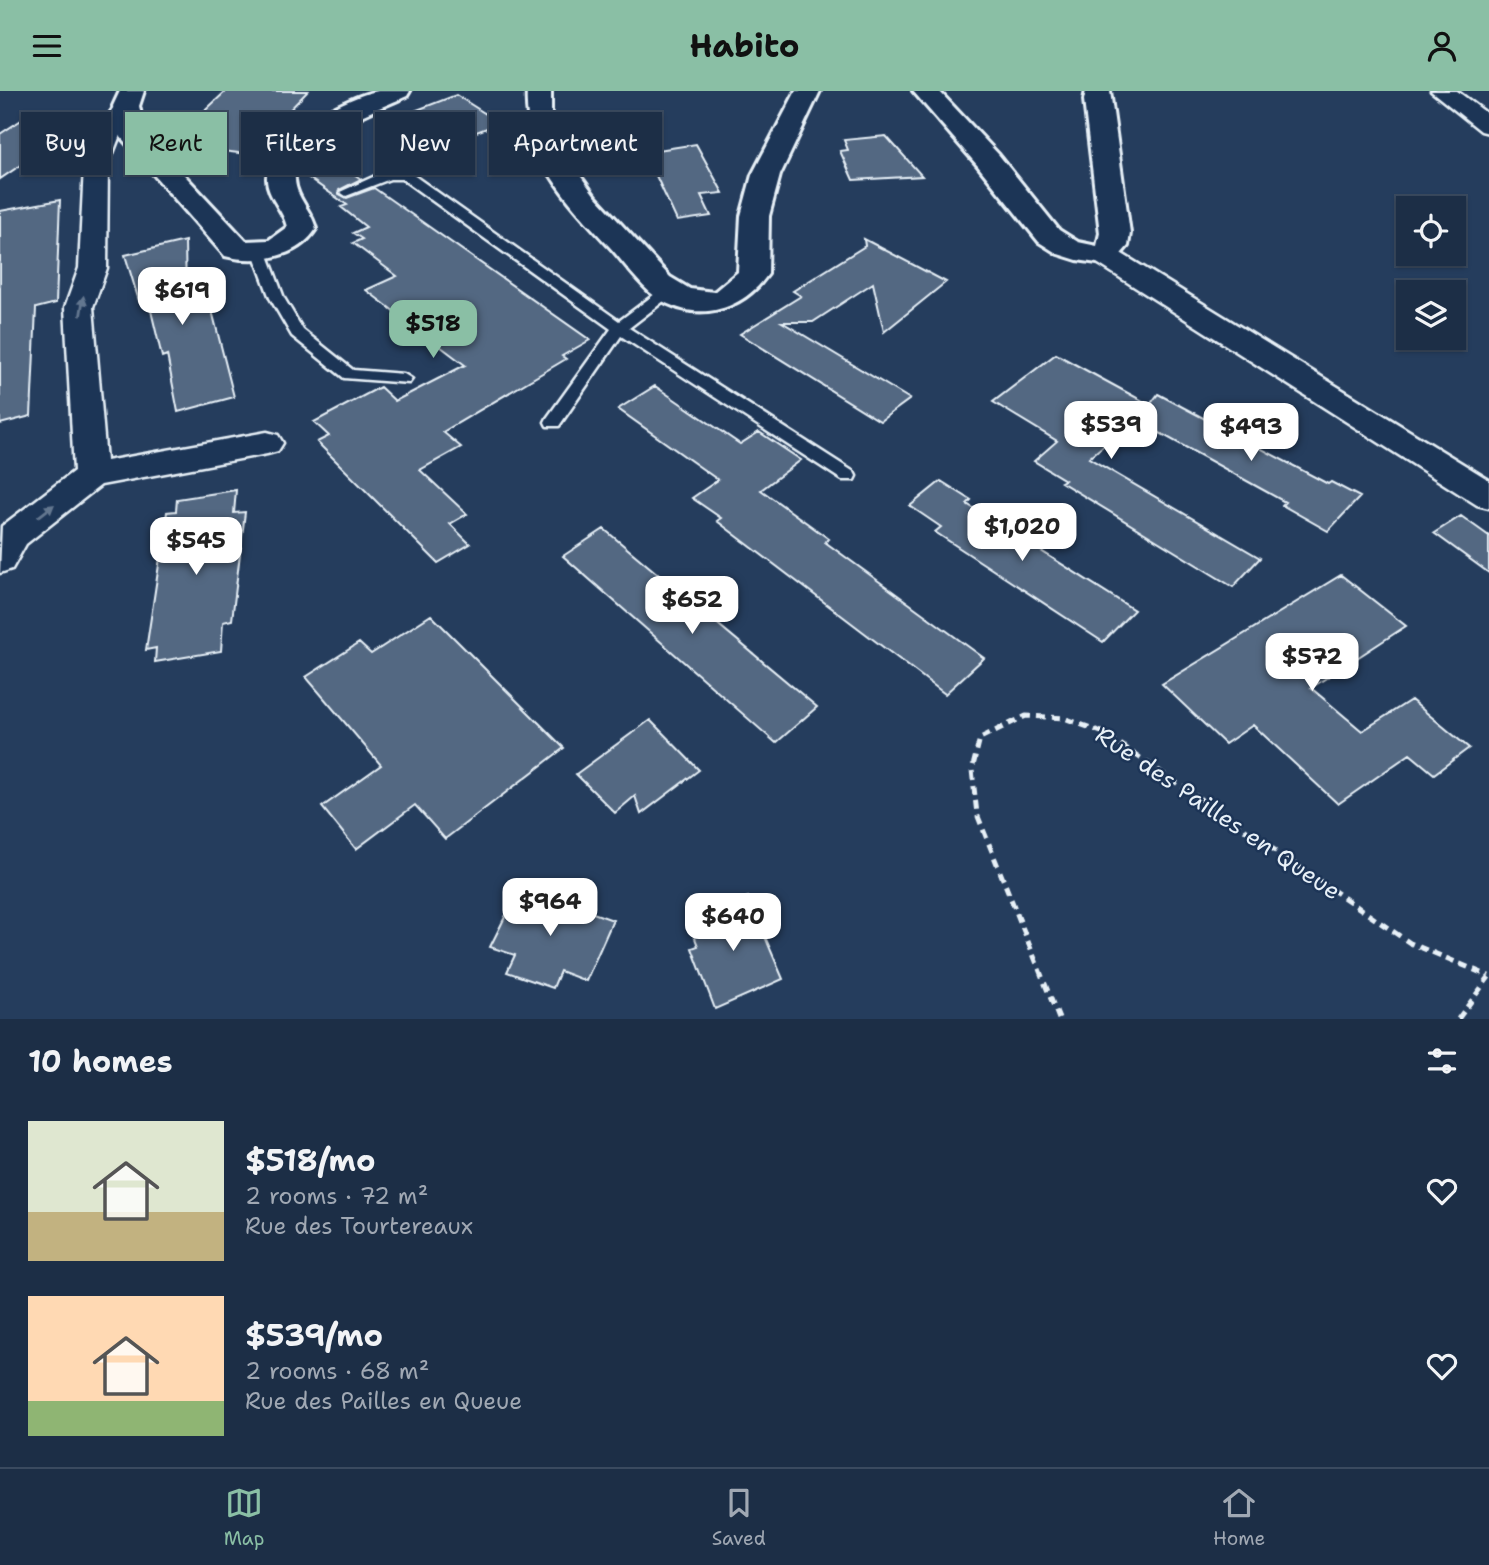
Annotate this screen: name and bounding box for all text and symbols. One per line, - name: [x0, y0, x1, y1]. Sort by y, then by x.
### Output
- text: Habito: [689, 24, 800, 67]
- icon: menu: [28, 27, 66, 65]
- icon: person: [1423, 27, 1461, 65]
- chip: Buy: [21, 112, 111, 175]
- chip: Rent: [125, 112, 227, 175]
- chip: Filters: [241, 112, 361, 175]
- chip: New: [375, 112, 475, 175]
- chip: Apartment: [489, 112, 662, 175]
- map controls: [1396, 196, 1466, 350]
- button: locate: [1396, 196, 1466, 266]
- pin: $619: [141, 267, 223, 327]
- text: $619: [154, 275, 210, 305]
- button: layers: [1396, 280, 1466, 350]
- one-way arrow: [77, 295, 88, 317]
- pin: $518: [392, 301, 474, 360]
- text: $518: [405, 308, 461, 338]
- pin: $539: [1070, 401, 1152, 461]
- pin: $493: [1210, 403, 1292, 463]
- text: $539: [1080, 409, 1142, 439]
- text: $493: [1219, 411, 1283, 441]
- one-way arrow: [36, 503, 54, 518]
- pin: $1,020: [965, 503, 1079, 563]
- text: $1,020: [983, 511, 1061, 541]
- pin: $545: [155, 517, 237, 577]
- text: $545: [166, 525, 226, 555]
- pin: $652: [651, 577, 733, 636]
- text: $652: [661, 584, 723, 614]
- pin: $572: [1271, 633, 1353, 693]
- text: $572: [1282, 641, 1342, 671]
- street label: Rue des Pailles en Queue: [1089, 719, 1347, 907]
- pin: $964: [509, 879, 591, 938]
- text: $964: [518, 886, 582, 916]
- pin: $640: [692, 893, 774, 953]
- text: $640: [701, 901, 765, 931]
- text: 10 homes: [28, 1041, 173, 1082]
- icon: filters: [1423, 1042, 1461, 1080]
- text: $518/mo: [245, 1140, 375, 1181]
- icon: home: [84, 1149, 168, 1233]
- icon: heart: [1423, 1172, 1461, 1210]
- text: 2 rooms · 72 m²: [245, 1181, 428, 1211]
- text: Rue des Tourtereaux: [245, 1211, 473, 1241]
- text: $539/mo: [245, 1315, 383, 1356]
- icon: home: [84, 1324, 168, 1408]
- icon: heart: [1423, 1347, 1461, 1385]
- text: 2 rooms · 68 m²: [245, 1356, 429, 1386]
- text: Rue des Pailles en Queue: [245, 1386, 522, 1416]
- tab: Map: [224, 1484, 264, 1551]
- tab: Saved: [712, 1484, 766, 1551]
- tab: Home: [1213, 1484, 1265, 1551]

